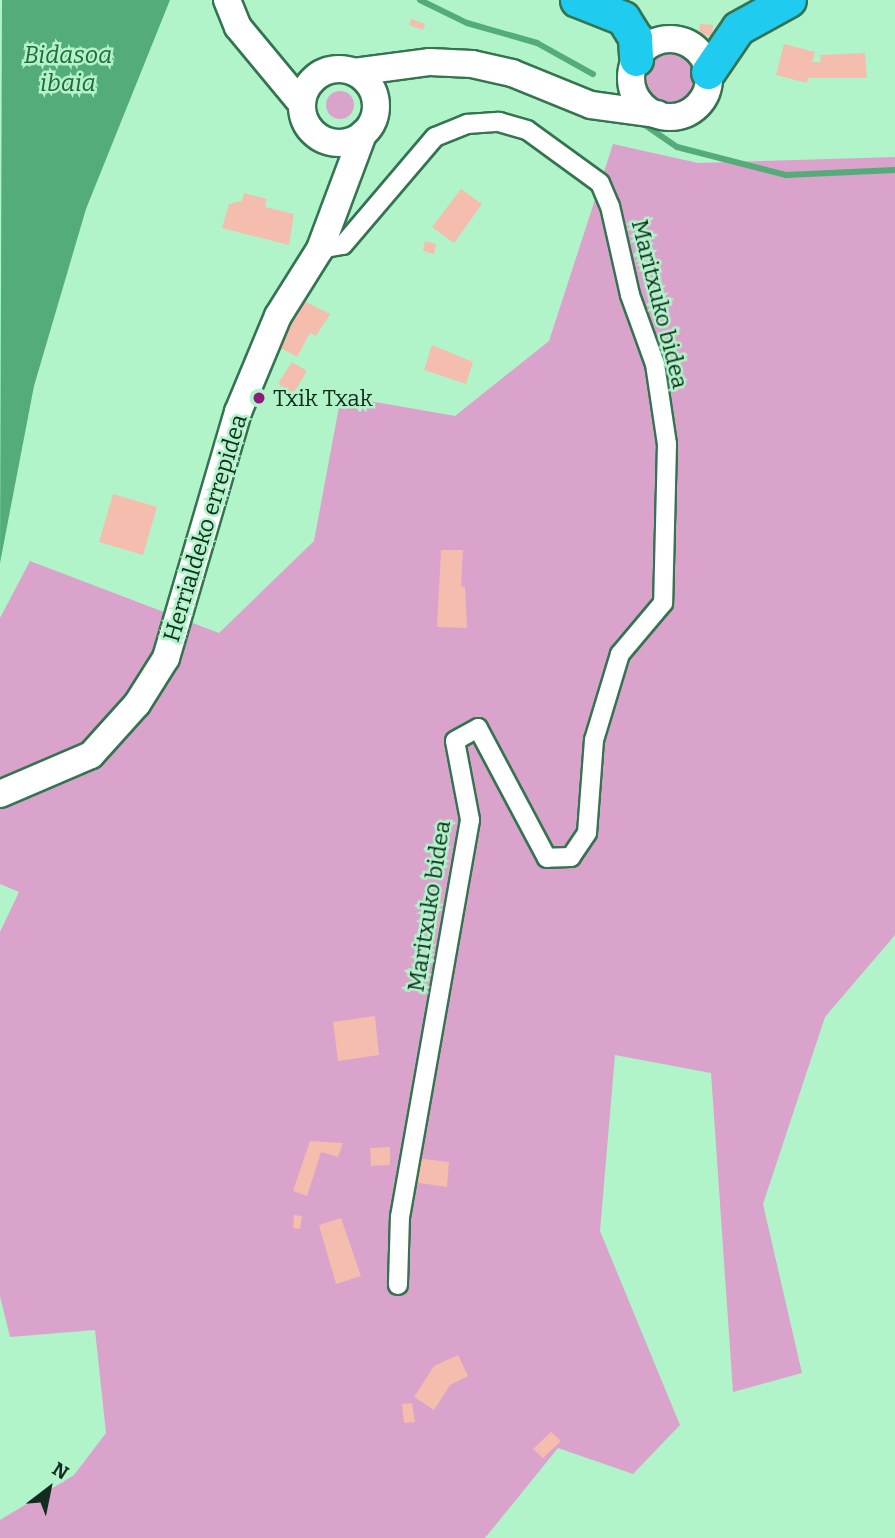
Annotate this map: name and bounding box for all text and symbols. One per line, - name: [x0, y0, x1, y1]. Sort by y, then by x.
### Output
- water label: Bidasoa ibaia: [24, 42, 112, 98]
- street label: Maritxuko bidea: [626, 217, 694, 391]
- place label: Txik Txak: [273, 384, 373, 412]
- marker: Txik Txak: [251, 390, 267, 406]
- street label: Herrialdeko errepidea: [157, 411, 253, 645]
- street label: Maritxuko bidea: [402, 818, 456, 994]
- north arrow: [14, 1454, 84, 1524]
- text: N: [48, 1457, 73, 1484]

